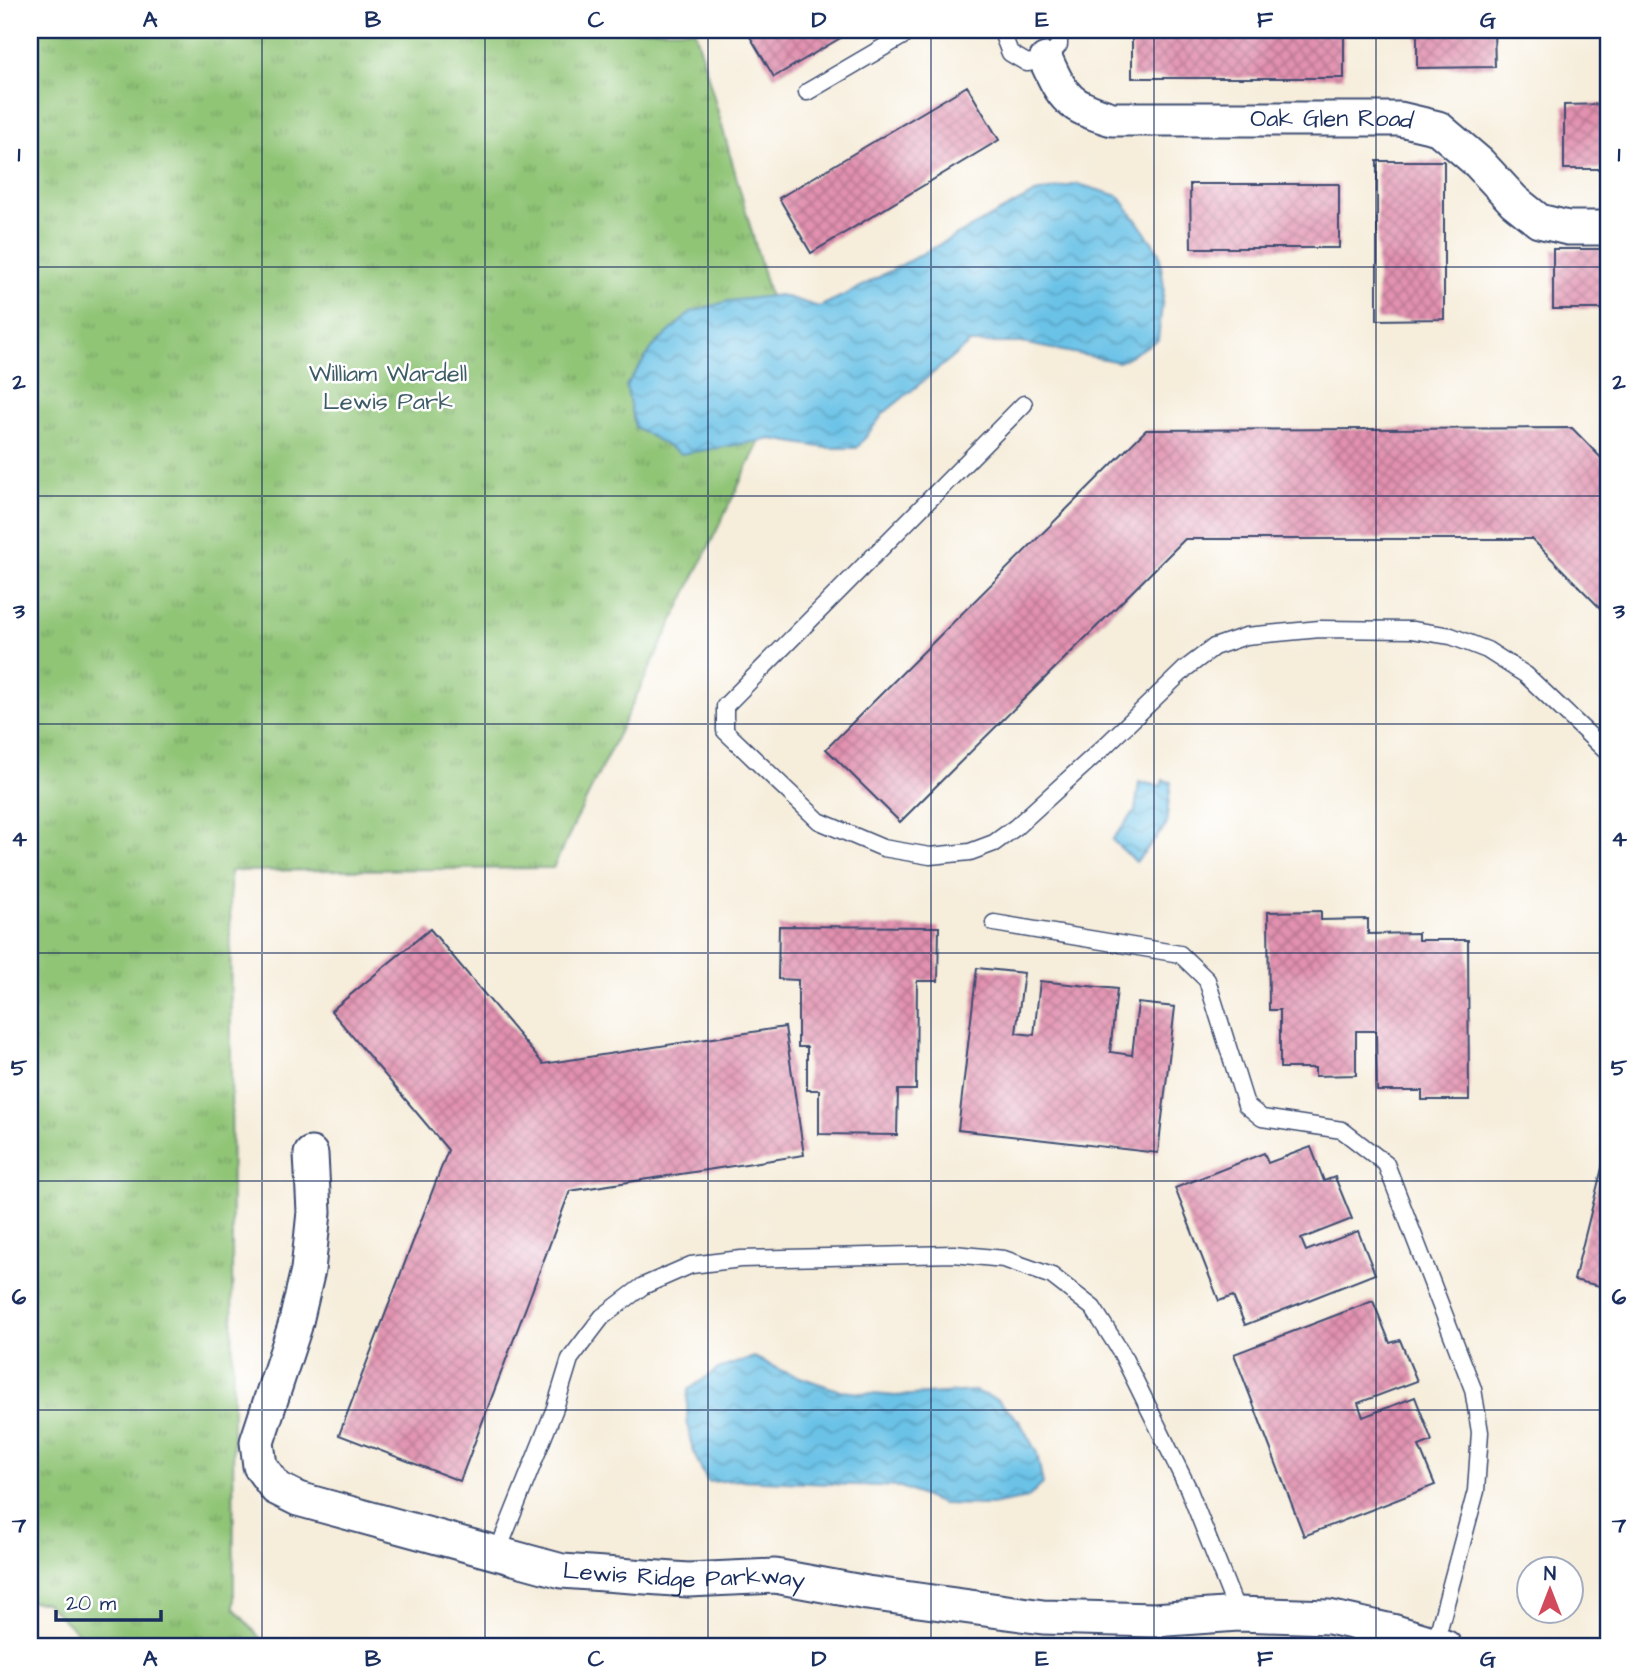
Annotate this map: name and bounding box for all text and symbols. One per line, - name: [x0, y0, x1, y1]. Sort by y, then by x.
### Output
- text: A: [143, 4, 158, 36]
- text: B: [365, 4, 382, 36]
- text: C: [588, 4, 605, 36]
- text: D: [812, 4, 827, 36]
- text: E: [1035, 4, 1049, 36]
- text: F: [1257, 4, 1274, 36]
- text: G: [1480, 4, 1496, 36]
- street label: Oak Glen Road: [1250, 102, 1417, 139]
- text: 1: [18, 138, 21, 170]
- text: 1: [1618, 138, 1621, 170]
- park label: William Wardell Lewis Park: [309, 357, 467, 419]
- text: 2: [11, 366, 26, 398]
- text: 2: [1611, 366, 1626, 398]
- text: 3: [12, 595, 25, 627]
- text: 3: [1612, 595, 1625, 627]
- text: 4: [11, 823, 27, 855]
- text: 4: [1611, 823, 1627, 855]
- text: 5: [11, 1052, 28, 1084]
- text: 5: [1611, 1052, 1628, 1084]
- text: 6: [12, 1281, 27, 1313]
- text: 6: [1612, 1281, 1627, 1313]
- text: 7: [11, 1509, 27, 1541]
- text: 7: [1611, 1509, 1627, 1541]
- street label: Lewis Ridge Parkway: [562, 1554, 808, 1599]
- north arrow: [1516, 1554, 1586, 1624]
- text: N: [1544, 1561, 1556, 1588]
- scale bar: [56, 1579, 161, 1623]
- text: 20 m: [66, 1589, 117, 1618]
- text: A: [143, 1643, 158, 1675]
- text: B: [365, 1643, 382, 1675]
- text: C: [588, 1643, 605, 1675]
- text: D: [812, 1643, 827, 1675]
- text: E: [1035, 1643, 1049, 1675]
- text: F: [1257, 1643, 1274, 1675]
- text: G: [1480, 1643, 1496, 1675]

